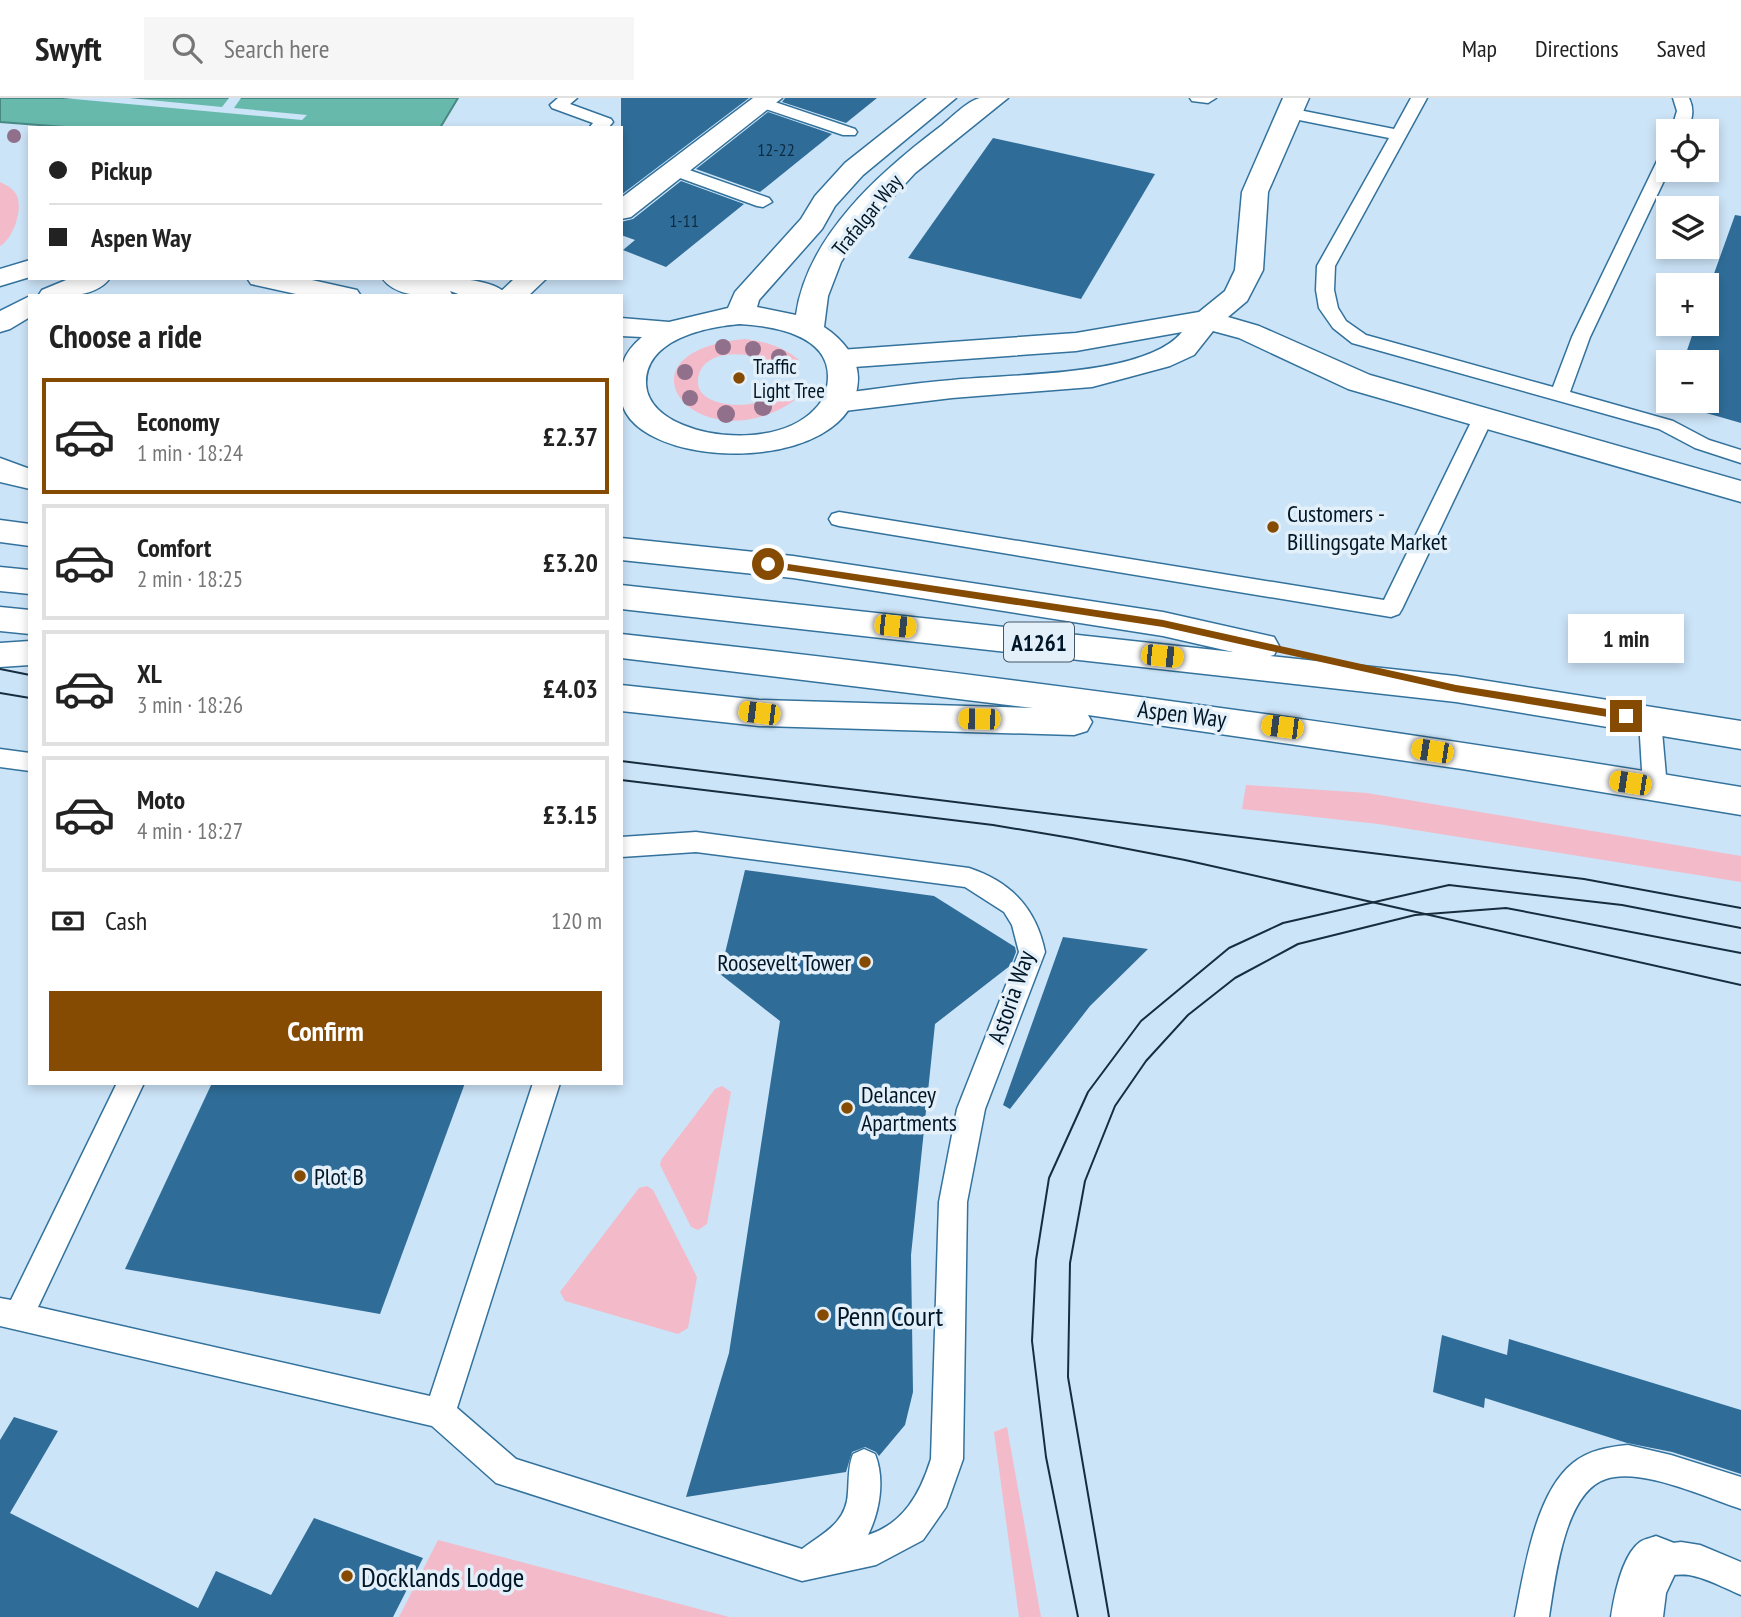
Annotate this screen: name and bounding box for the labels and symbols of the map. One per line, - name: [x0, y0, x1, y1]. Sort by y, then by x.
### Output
- house number: 12-22: [757, 138, 795, 161]
- street label: Trafalgar Way: [826, 169, 908, 261]
- house number: 1-11: [669, 209, 699, 232]
- place label: Traffic Light Tree: [753, 353, 825, 404]
- marker: Traffic Light Tree: [731, 370, 747, 386]
- place label: Customers - Billingsgate Market: [1287, 498, 1448, 557]
- marker: Customers - Billingsgate Market: [1265, 519, 1281, 535]
- route start: [752, 548, 784, 580]
- car: [874, 613, 917, 639]
- callout: 1 min: [1568, 614, 1684, 664]
- road number: A1261: [1004, 622, 1074, 662]
- car: [1141, 643, 1184, 669]
- street label: Aspen Way: [1136, 693, 1228, 735]
- car: [737, 700, 782, 726]
- route end: [1610, 700, 1642, 732]
- car: [958, 708, 1001, 730]
- car: [1260, 714, 1305, 740]
- car: [1410, 737, 1455, 765]
- car: [1608, 769, 1653, 797]
- street label: Astoria Way: [981, 946, 1041, 1048]
- place label: Roosevelt Tower: [717, 947, 851, 978]
- marker: Roosevelt Tower: [857, 954, 873, 970]
- place label: Delancey Apartments: [861, 1079, 957, 1138]
- marker: Delancey Apartments: [839, 1100, 855, 1116]
- place label: Plot B: [314, 1161, 364, 1192]
- marker: Plot B: [292, 1168, 308, 1184]
- place label: Penn Court: [837, 1297, 944, 1334]
- marker: Penn Court: [815, 1307, 831, 1323]
- place label: Docklands Lodge: [361, 1558, 524, 1595]
- marker: Docklands Lodge: [339, 1568, 355, 1584]

